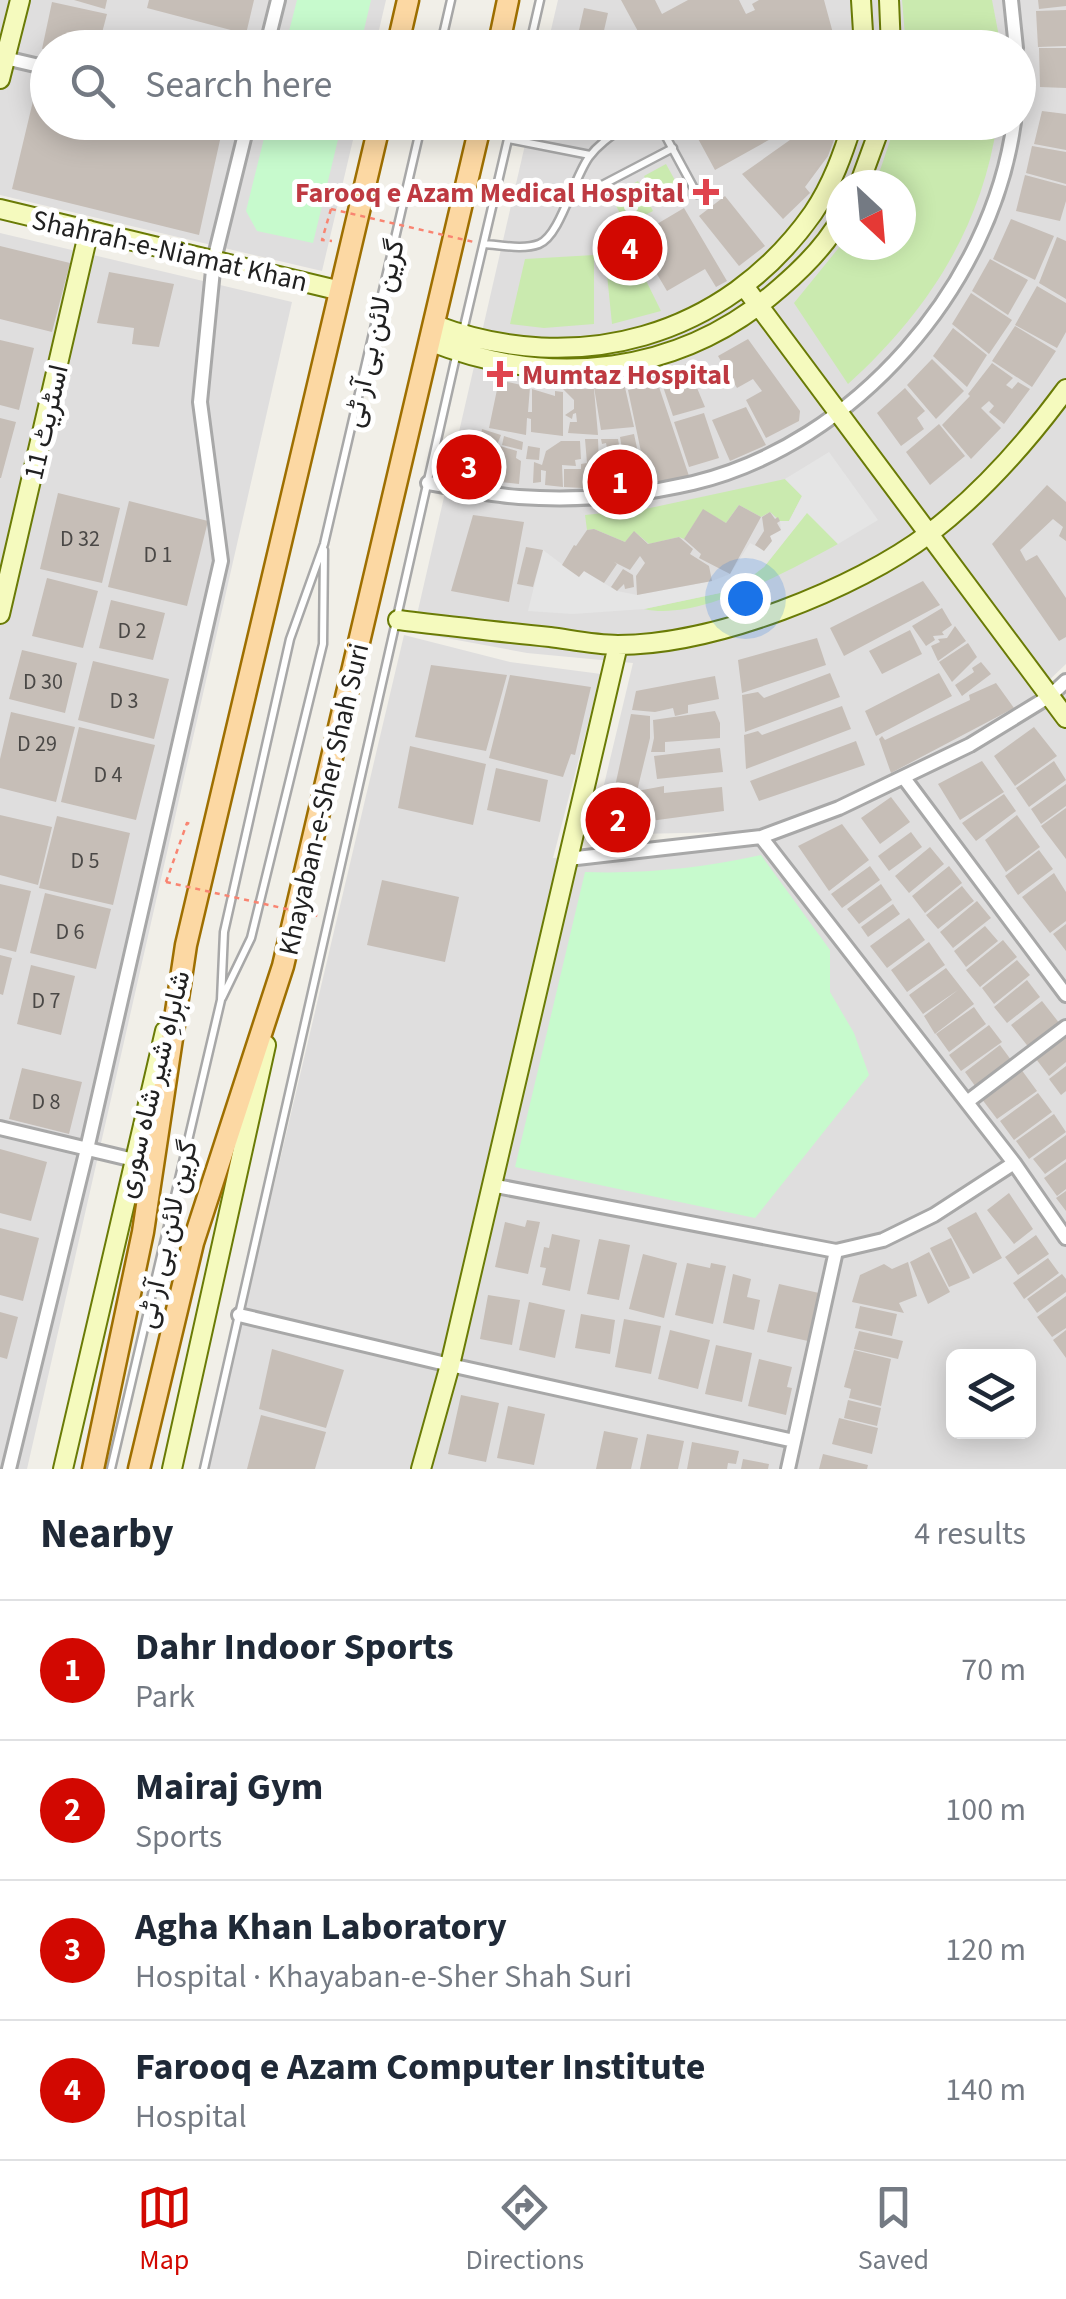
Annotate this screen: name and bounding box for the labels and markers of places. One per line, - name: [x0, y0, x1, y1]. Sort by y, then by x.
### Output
- place label: Farooq e Azam Medical Hospital: [295, 173, 684, 213]
- marker: Farooq e Azam Medical Hospital: [693, 179, 719, 205]
- pin: 4: [598, 210, 662, 286]
- place label: Mumtaz Hospital: [522, 355, 730, 395]
- marker: Mumtaz Hospital: [487, 361, 513, 387]
- pin: 3: [436, 430, 502, 504]
- pin: 1: [588, 444, 652, 520]
- pin: 2: [586, 782, 650, 858]

